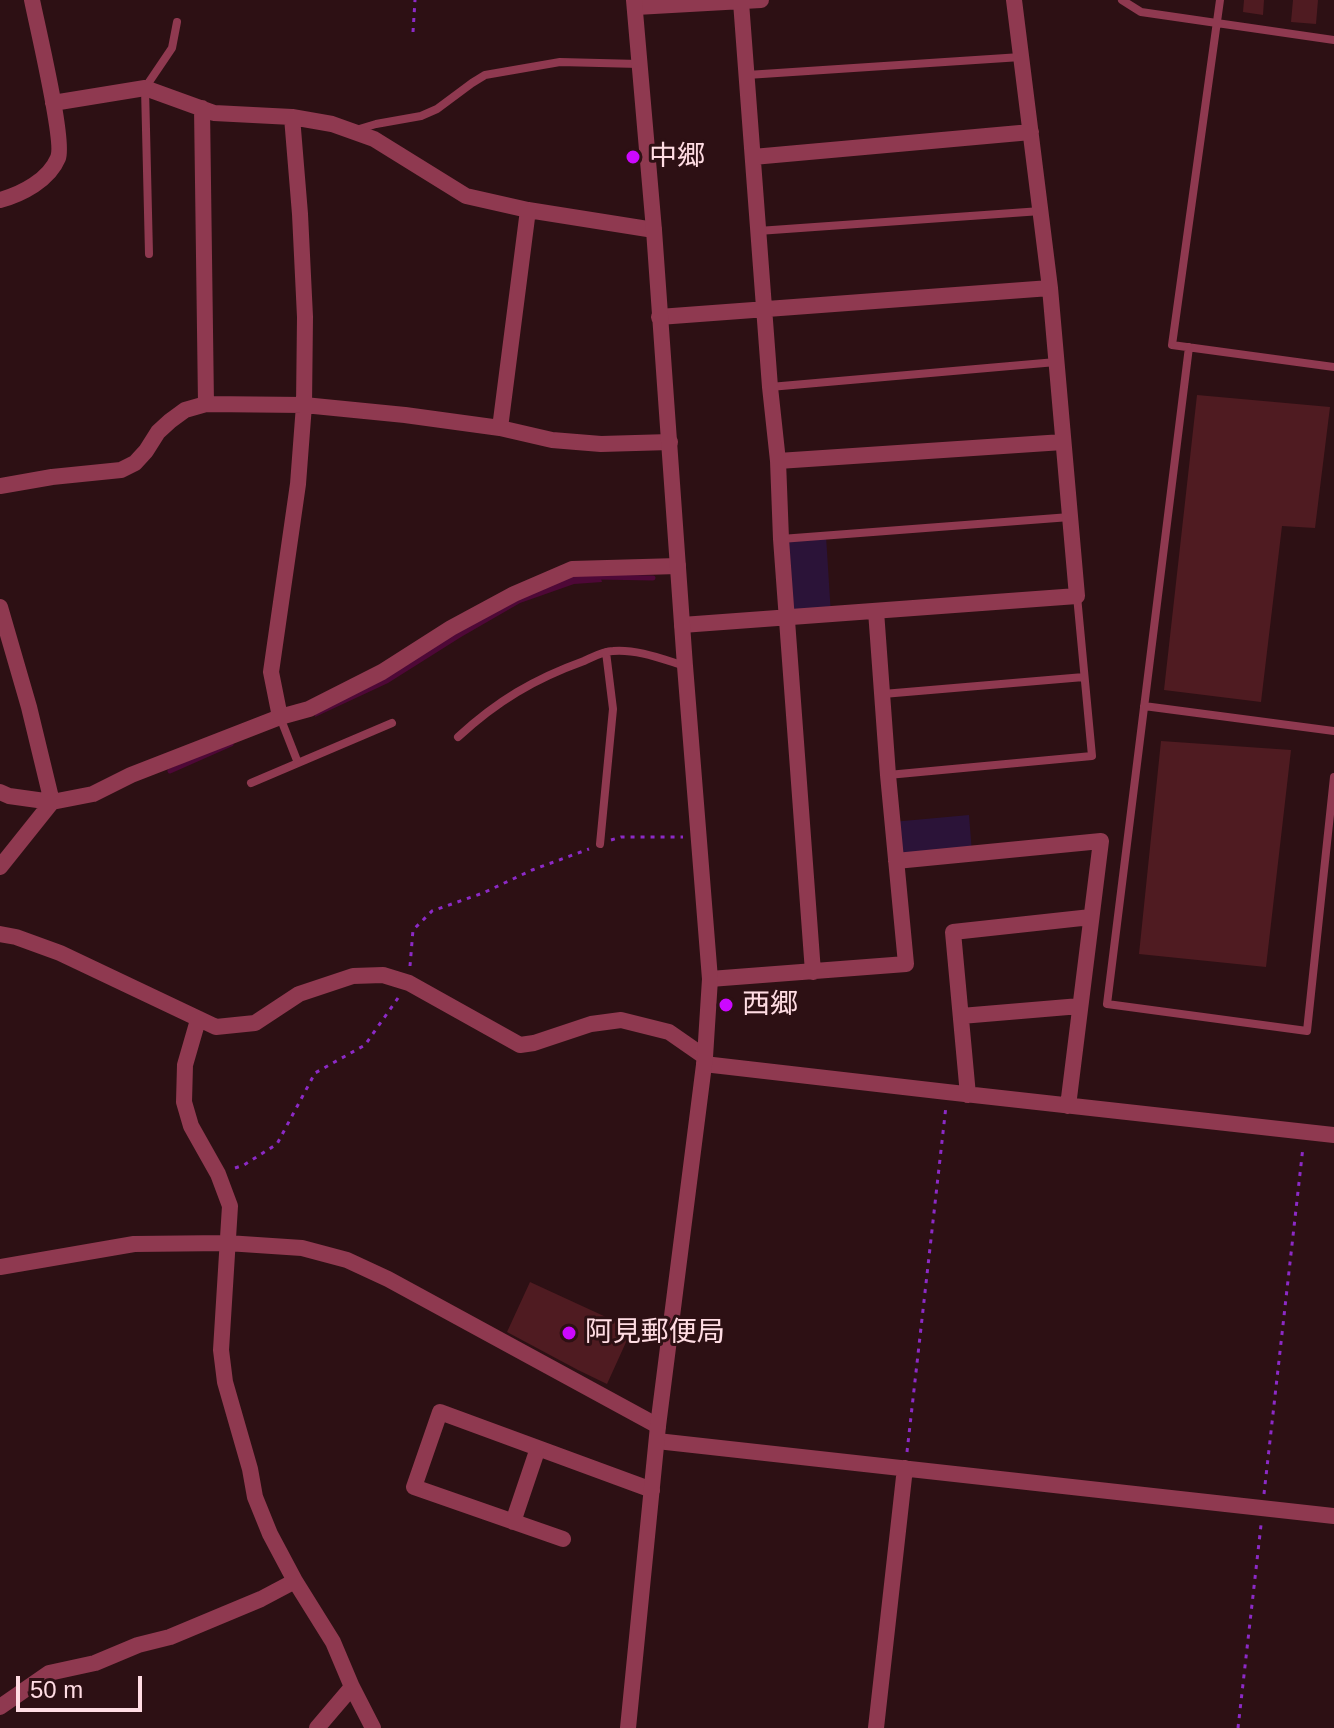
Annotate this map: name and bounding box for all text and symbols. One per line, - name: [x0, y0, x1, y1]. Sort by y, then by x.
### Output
- place label: 中郷: [649, 140, 705, 174]
- marker: 中郷: [624, 148, 642, 166]
- place label: 西郷: [742, 988, 798, 1022]
- marker: 西郷: [717, 996, 735, 1014]
- place label: 阿見郵便局: [585, 1316, 725, 1350]
- marker: 阿見郵便局: [560, 1324, 578, 1342]
- scale bar: [20, 1660, 146, 1710]
- text: 50 m: [30, 1676, 83, 1703]

